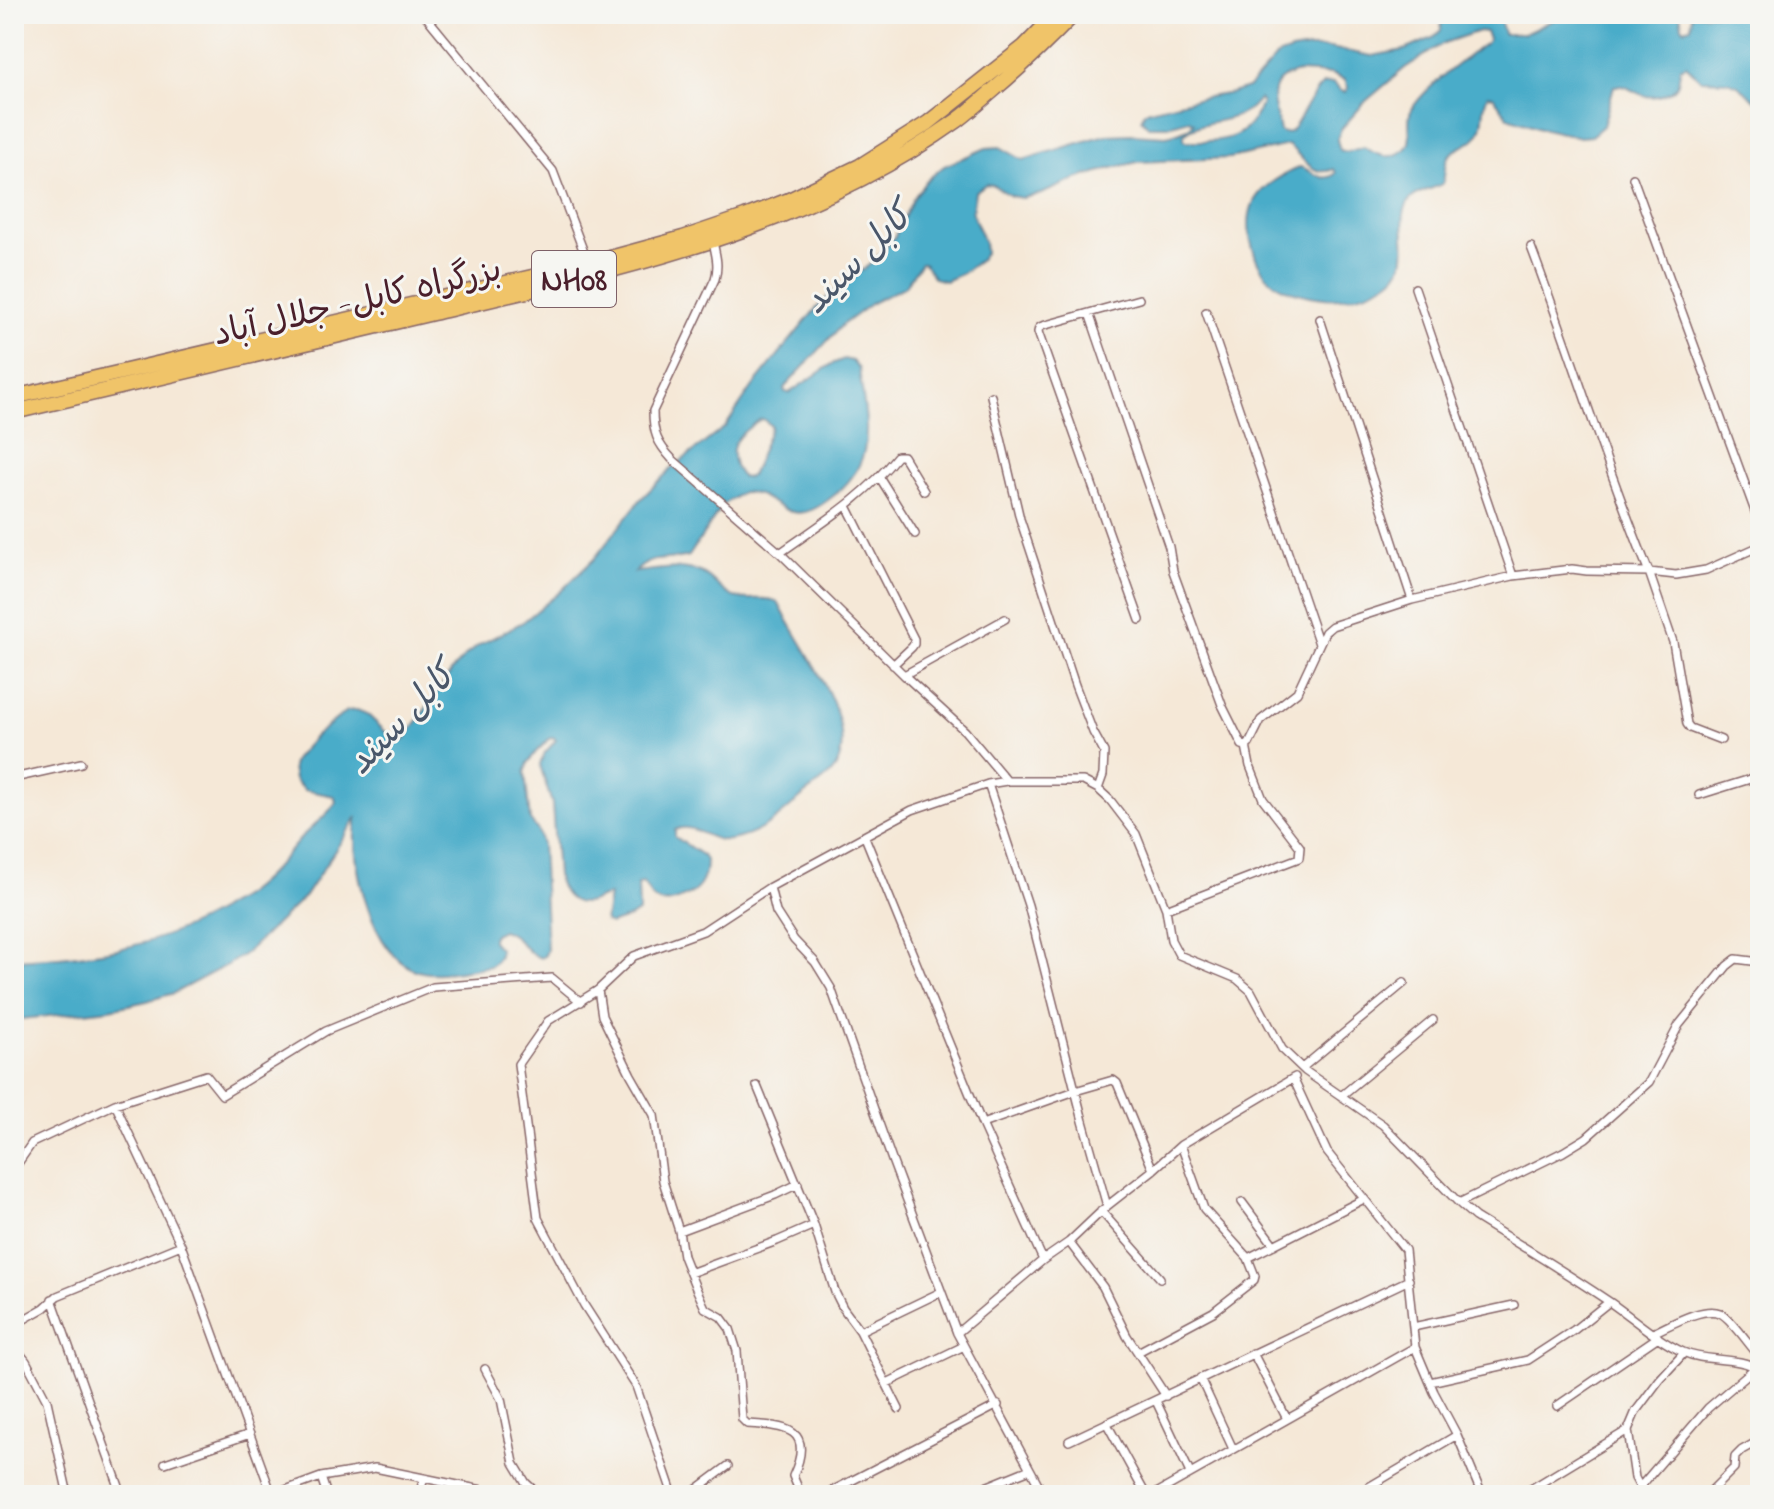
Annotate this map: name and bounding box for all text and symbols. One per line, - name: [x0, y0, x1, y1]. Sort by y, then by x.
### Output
- water label: کابل سيند: [791, 188, 932, 328]
- street label: بزرگراه کابل- جلال آباد: [209, 246, 507, 361]
- road number: NH08: [532, 251, 616, 307]
- water label: کابل سيند: [336, 647, 475, 788]

